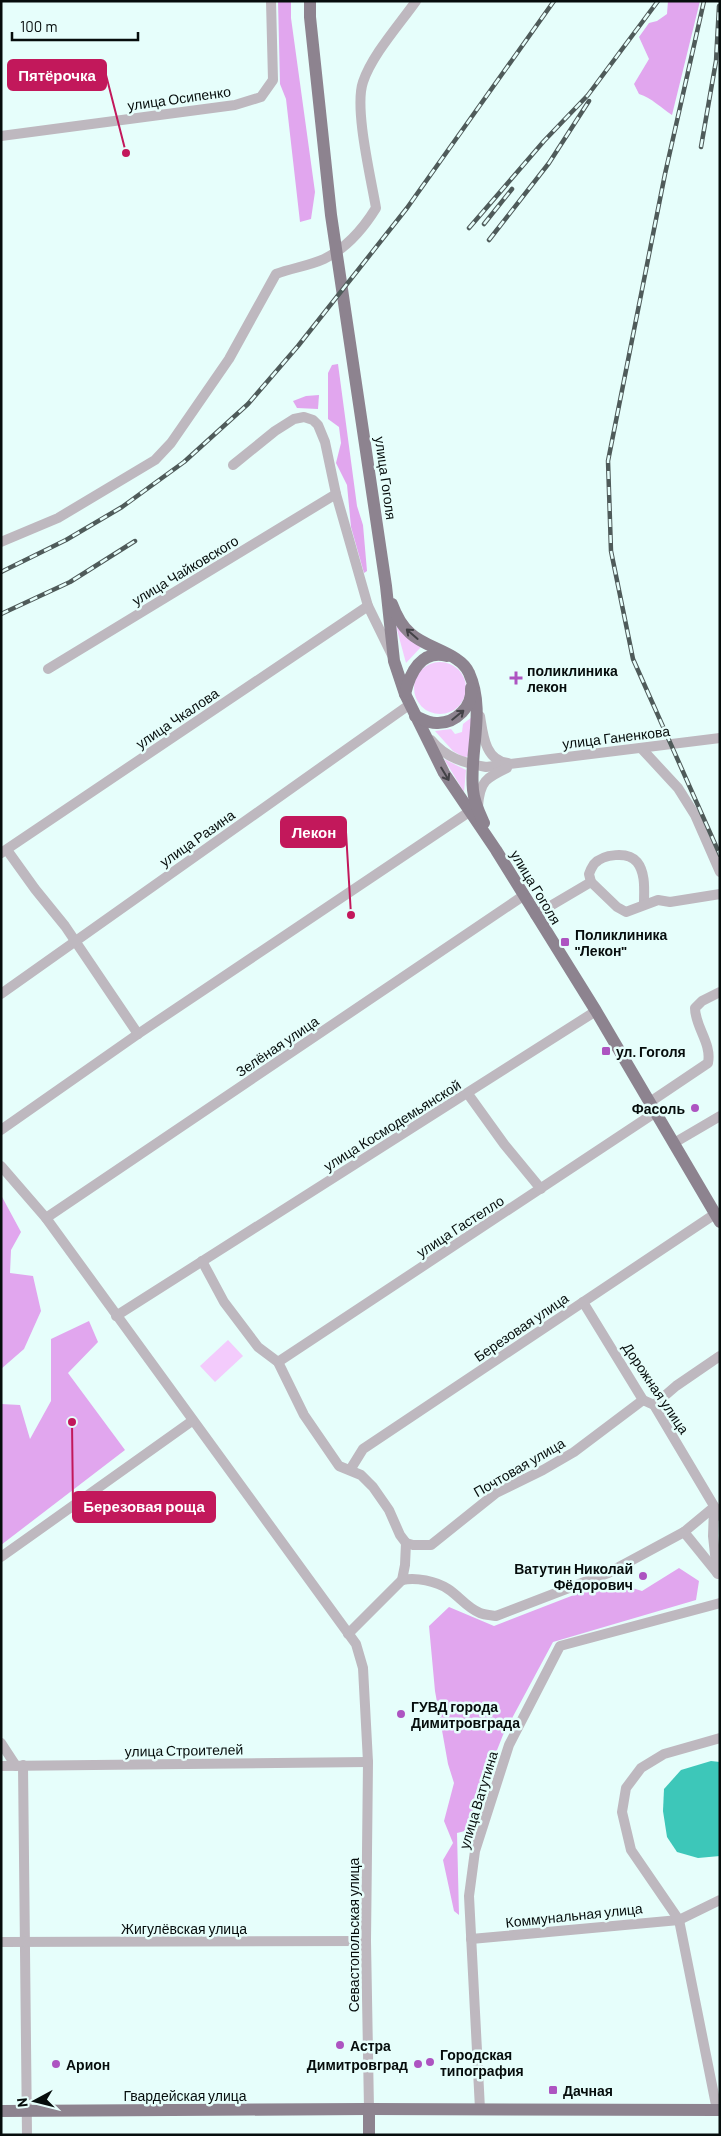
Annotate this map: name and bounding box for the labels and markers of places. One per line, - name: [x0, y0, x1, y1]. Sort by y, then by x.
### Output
- callout: Пятёрочка: [8, 60, 106, 90]
- place label: поликлиника лекон: [527, 662, 618, 695]
- marker: поликлиника лекон: [509, 671, 523, 685]
- callout: Лекон: [281, 817, 346, 847]
- place label: Поликлиника "Лекон": [575, 926, 668, 959]
- marker: Поликлиника "Лекон": [559, 936, 571, 948]
- place label: ул. Гоголя: [616, 1043, 686, 1060]
- marker: ул. Гоголя: [600, 1045, 612, 1057]
- place label: Фасоль: [632, 1100, 685, 1117]
- marker: Фасоль: [689, 1102, 701, 1114]
- callout: Березовая роща: [73, 1492, 215, 1522]
- place label: Ватутин Николай Фёдорович: [514, 1560, 633, 1593]
- marker: Ватутин Николай Фёдорович: [637, 1570, 649, 1582]
- place label: ГУВД города Димитровграда: [411, 1698, 520, 1731]
- marker: ГУВД города Димитровграда: [395, 1708, 407, 1720]
- place label: Астра: [350, 2037, 391, 2054]
- marker: Астра: [334, 2039, 346, 2051]
- place label: Городская типография: [440, 2046, 524, 2079]
- place label: Арион: [66, 2056, 110, 2073]
- place label: Димитровград: [307, 2056, 408, 2073]
- marker: Городская типография: [424, 2056, 436, 2068]
- marker: Арион: [50, 2058, 62, 2070]
- marker: Димитровград: [412, 2058, 424, 2070]
- place label: Дачная: [563, 2082, 613, 2099]
- marker: Дачная: [547, 2084, 559, 2096]

